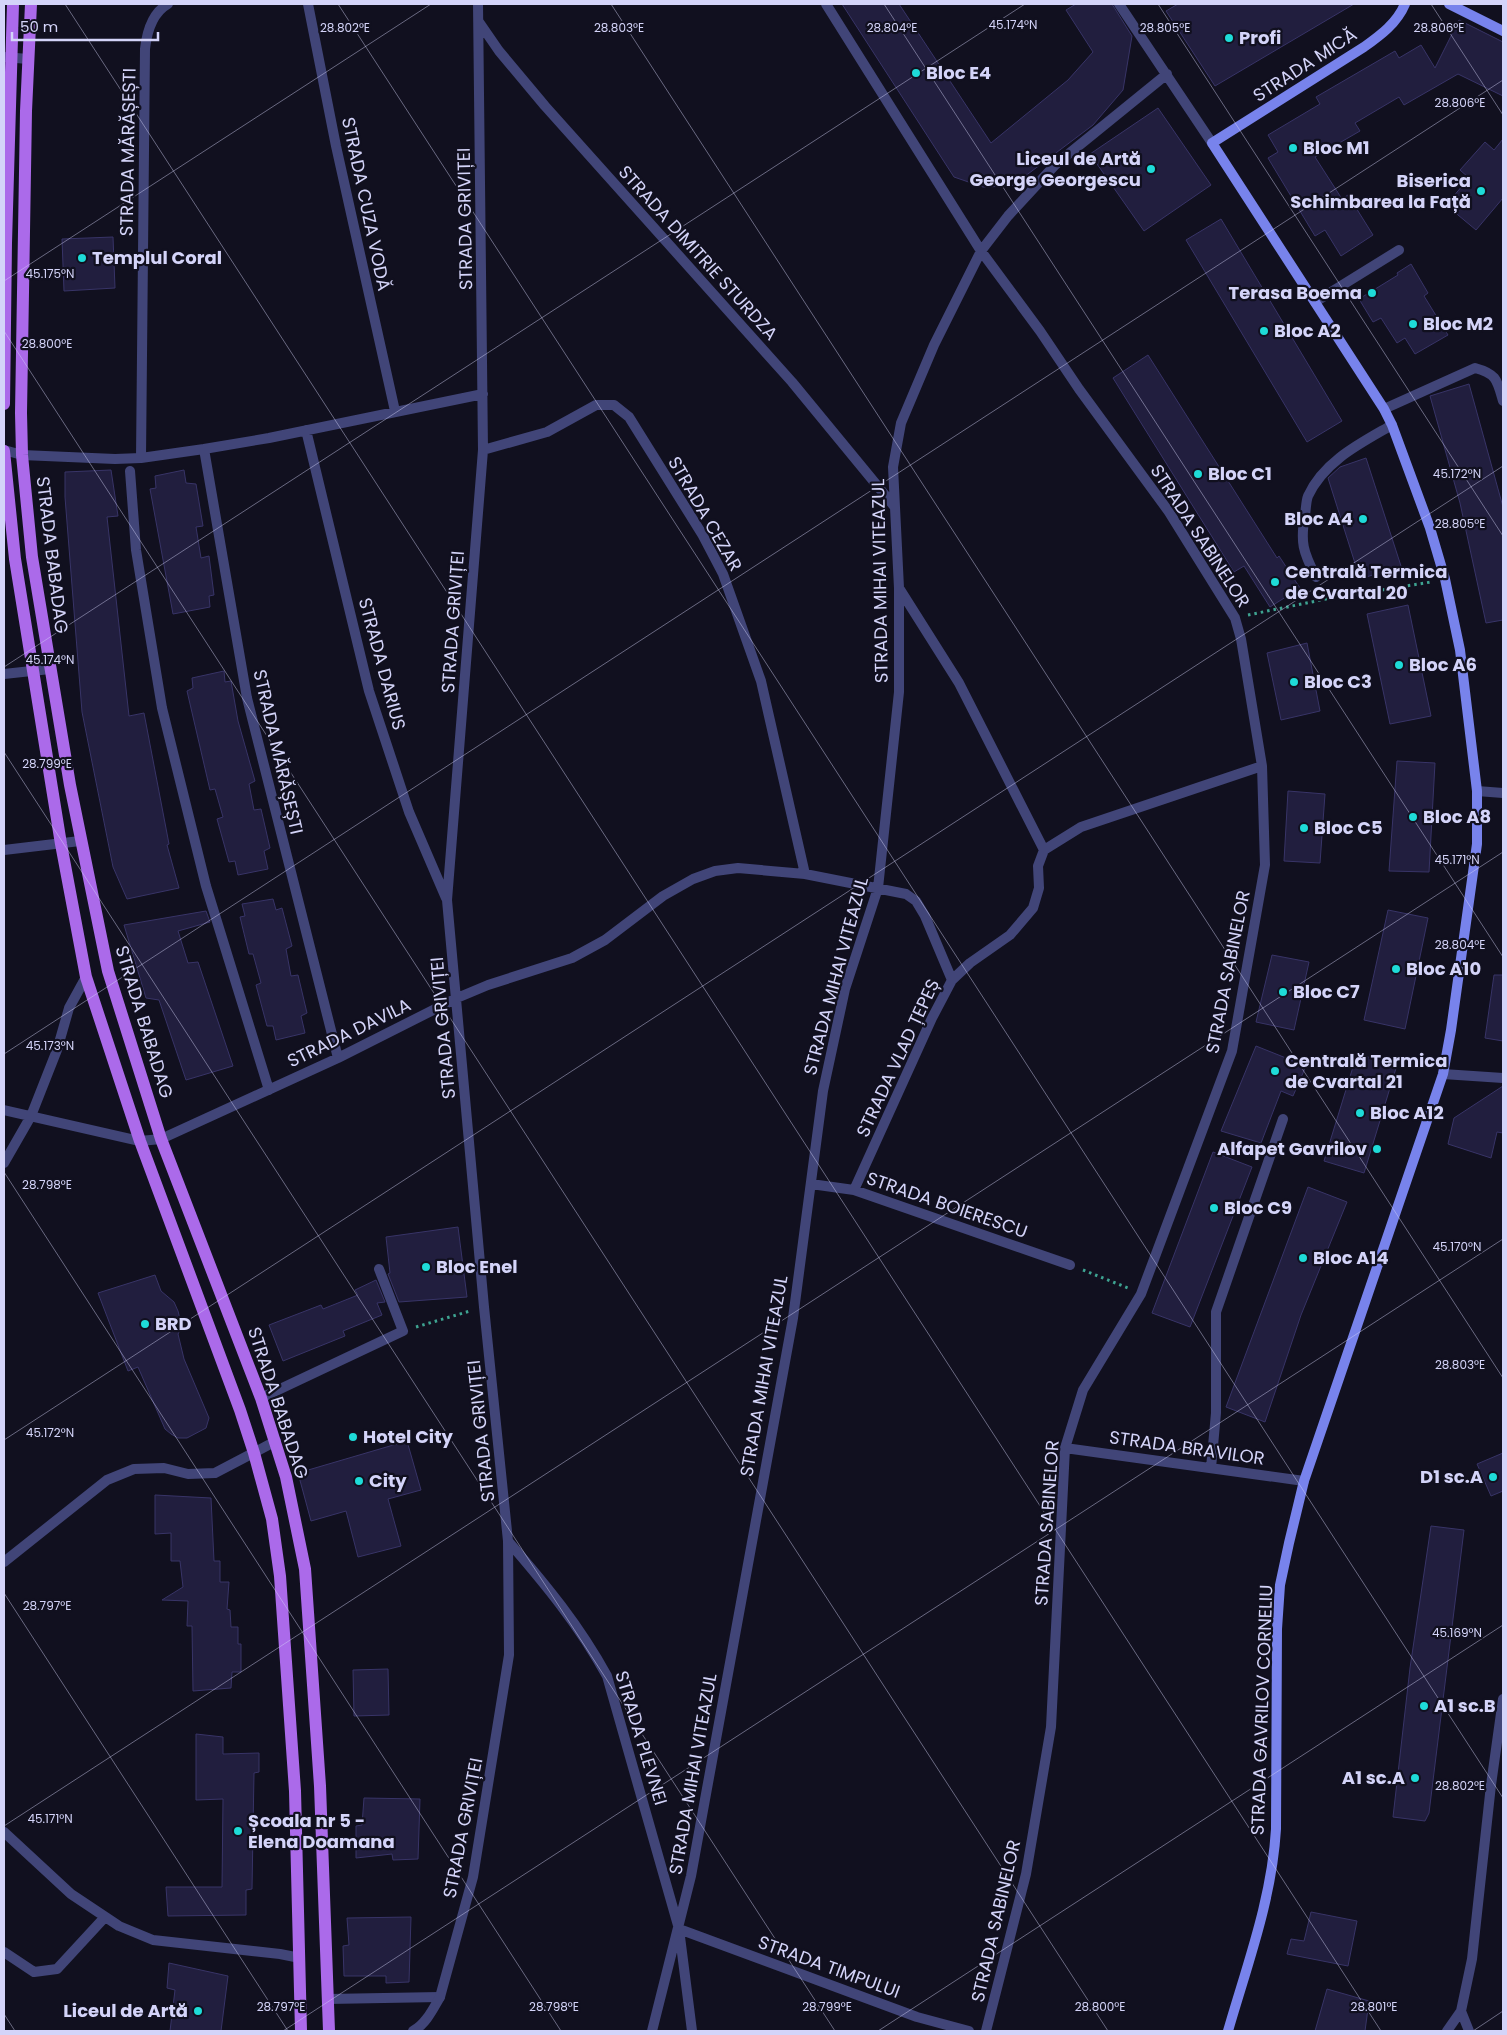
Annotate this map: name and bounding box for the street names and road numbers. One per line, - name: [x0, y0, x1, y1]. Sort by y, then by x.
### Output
- street label: STRADA MICĂ: [1248, 22, 1361, 107]
- street label: STRADA MĂRĂȘEȘTI: [114, 68, 141, 236]
- street label: STRADA CUZA VODĂ: [336, 115, 397, 293]
- street label: STRADA GRIVIȚEI: [451, 148, 478, 290]
- street label: STRADA DIMITRIE STURDZA: [613, 160, 784, 345]
- street label: STRADA CEZAR: [662, 452, 749, 576]
- street label: STRADA SABINELOR: [1145, 459, 1256, 612]
- street label: STRADA BABADAG: [30, 475, 75, 635]
- street label: STRADA MIHAI VITEAZUL: [865, 479, 894, 683]
- street label: STRADA GRIVIȚEI: [435, 550, 470, 694]
- street label: STRADA DARIUS: [353, 595, 412, 733]
- street label: STRADA MĂRĂȘEȘTI: [247, 667, 310, 837]
- street label: STRADA MIHAI VITEAZUL: [797, 874, 874, 1078]
- street label: STRADA SABINELOR: [1199, 888, 1256, 1056]
- street label: STRADA BABADAG: [109, 943, 180, 1101]
- street label: STRADA GRIVIȚEI: [424, 956, 461, 1100]
- street label: STRADA VLAD ȚEPEȘ: [850, 975, 945, 1141]
- street label: STRADA DAVILA: [283, 992, 415, 1073]
- street label: STRADA BOIERESCU: [863, 1165, 1031, 1244]
- street label: STRADA MIHAI VITEAZUL: [733, 1273, 794, 1479]
- street label: STRADA BABADAG: [242, 1324, 315, 1482]
- street label: STRADA GRIVIȚEI: [461, 1359, 500, 1503]
- street label: STRADA BRAVILOR: [1108, 1424, 1266, 1471]
- street label: STRADA SABINELOR: [1028, 1439, 1065, 1607]
- street label: STRADA GAVRILOV CORNELIU: [1245, 1584, 1278, 1836]
- street label: STRADA PLEVNEI: [609, 1668, 674, 1808]
- street label: STRADA MIHAI VITEAZUL: [662, 1671, 723, 1877]
- street label: STRADA GRIVIȚEI: [437, 1756, 488, 1900]
- street label: STRADA SABINELOR: [965, 1837, 1026, 2005]
- street label: STRADA TIMPULUI: [755, 1929, 904, 2004]

